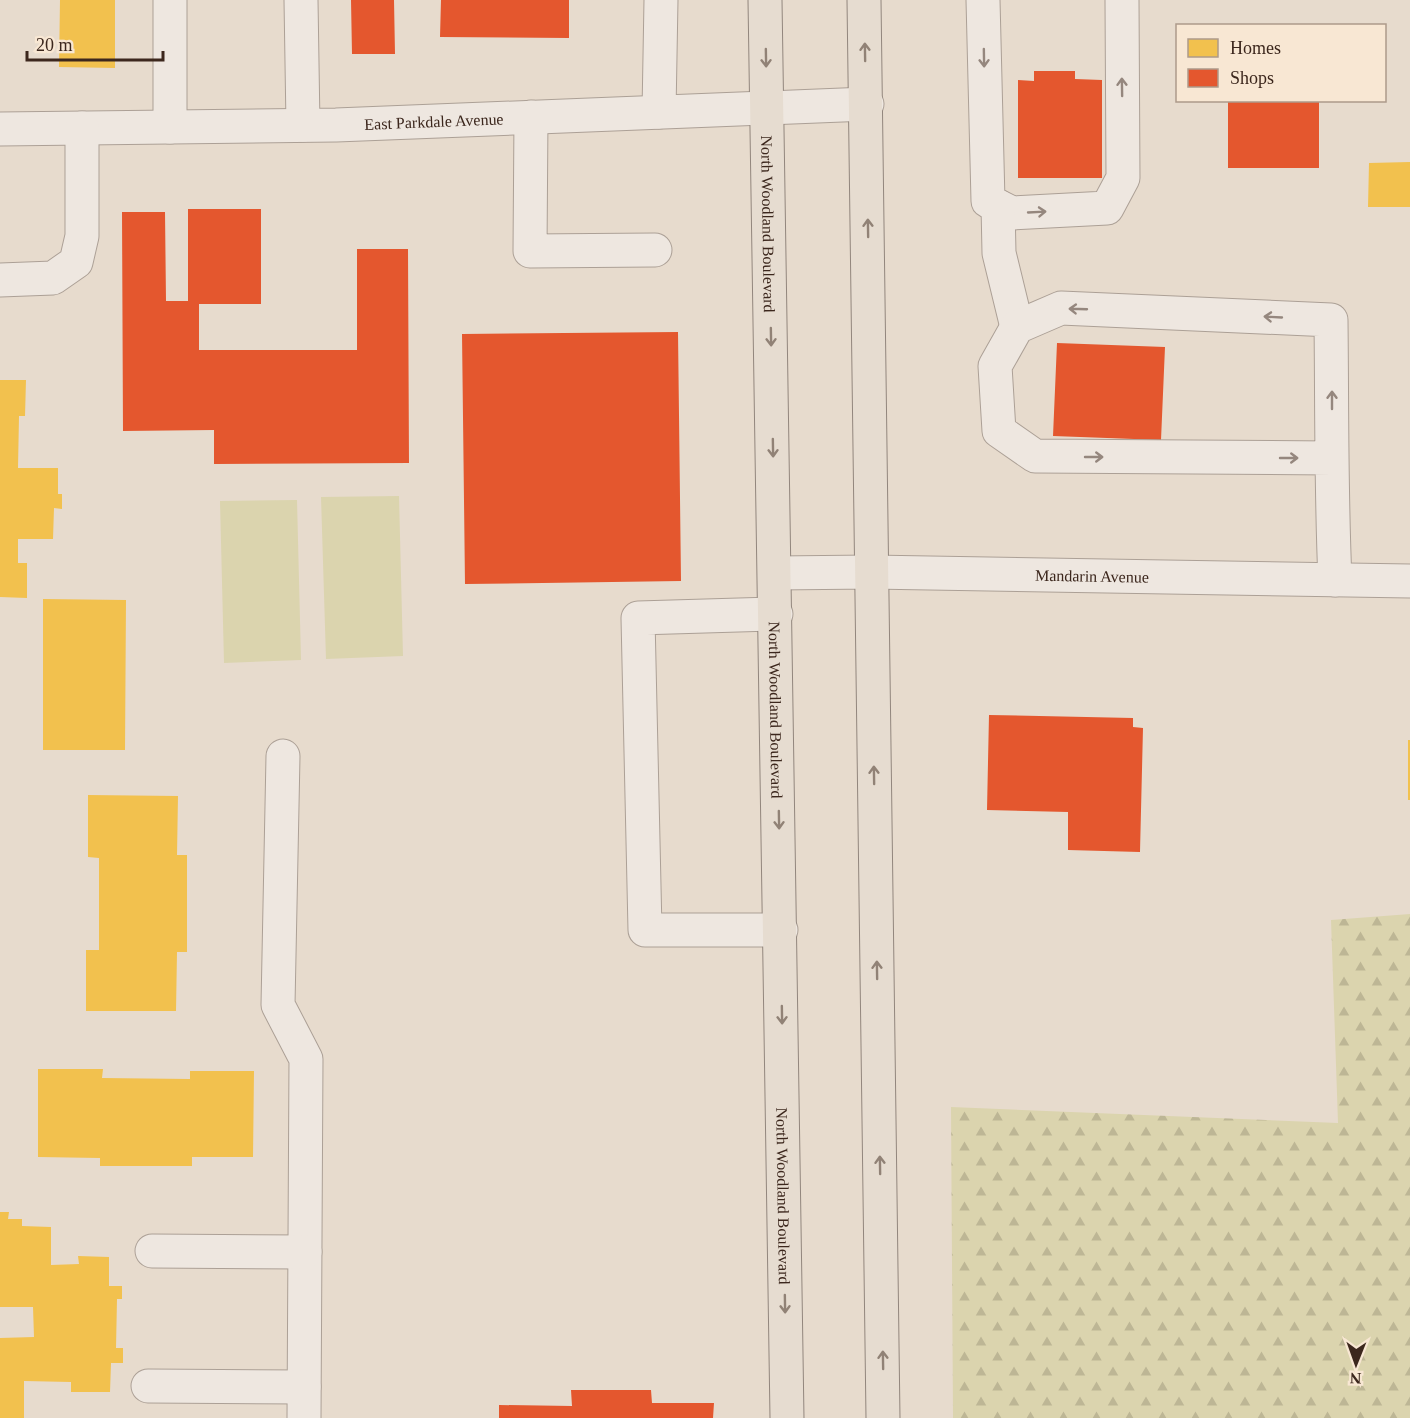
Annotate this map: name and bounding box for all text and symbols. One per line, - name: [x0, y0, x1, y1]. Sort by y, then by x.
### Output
- scale bar: [27, 24, 164, 62]
- legend: [1176, 24, 1386, 102]
- text: 20 m: [36, 35, 73, 55]
- text: Homes: [1230, 38, 1281, 58]
- one-way arrow: [860, 43, 871, 63]
- one-way arrow: [760, 48, 772, 68]
- one-way arrow: [978, 48, 990, 68]
- text: Shops: [1230, 68, 1274, 88]
- one-way arrow: [1116, 77, 1128, 97]
- street label: East Parkdale Avenue: [364, 110, 504, 133]
- street label: North Woodland Boulevard: [758, 135, 778, 313]
- one-way arrow: [1027, 206, 1047, 217]
- one-way arrow: [862, 219, 874, 239]
- one-way arrow: [1069, 303, 1089, 314]
- one-way arrow: [1263, 312, 1283, 323]
- one-way arrow: [765, 327, 777, 347]
- one-way arrow: [1326, 390, 1337, 410]
- one-way arrow: [768, 438, 779, 458]
- one-way arrow: [1083, 451, 1103, 462]
- one-way arrow: [1278, 452, 1298, 464]
- street label: Mandarin Avenue: [1035, 567, 1149, 586]
- street label: North Woodland Boulevard: [766, 621, 785, 799]
- one-way arrow: [868, 765, 880, 785]
- one-way arrow: [773, 810, 785, 830]
- one-way arrow: [872, 960, 883, 980]
- one-way arrow: [776, 1005, 787, 1025]
- street label: North Woodland Boulevard: [773, 1107, 793, 1285]
- one-way arrow: [874, 1155, 886, 1175]
- one-way arrow: [780, 1294, 791, 1314]
- north arrow: [1326, 1334, 1386, 1394]
- one-way arrow: [877, 1350, 888, 1370]
- text: N: [1349, 1370, 1362, 1387]

